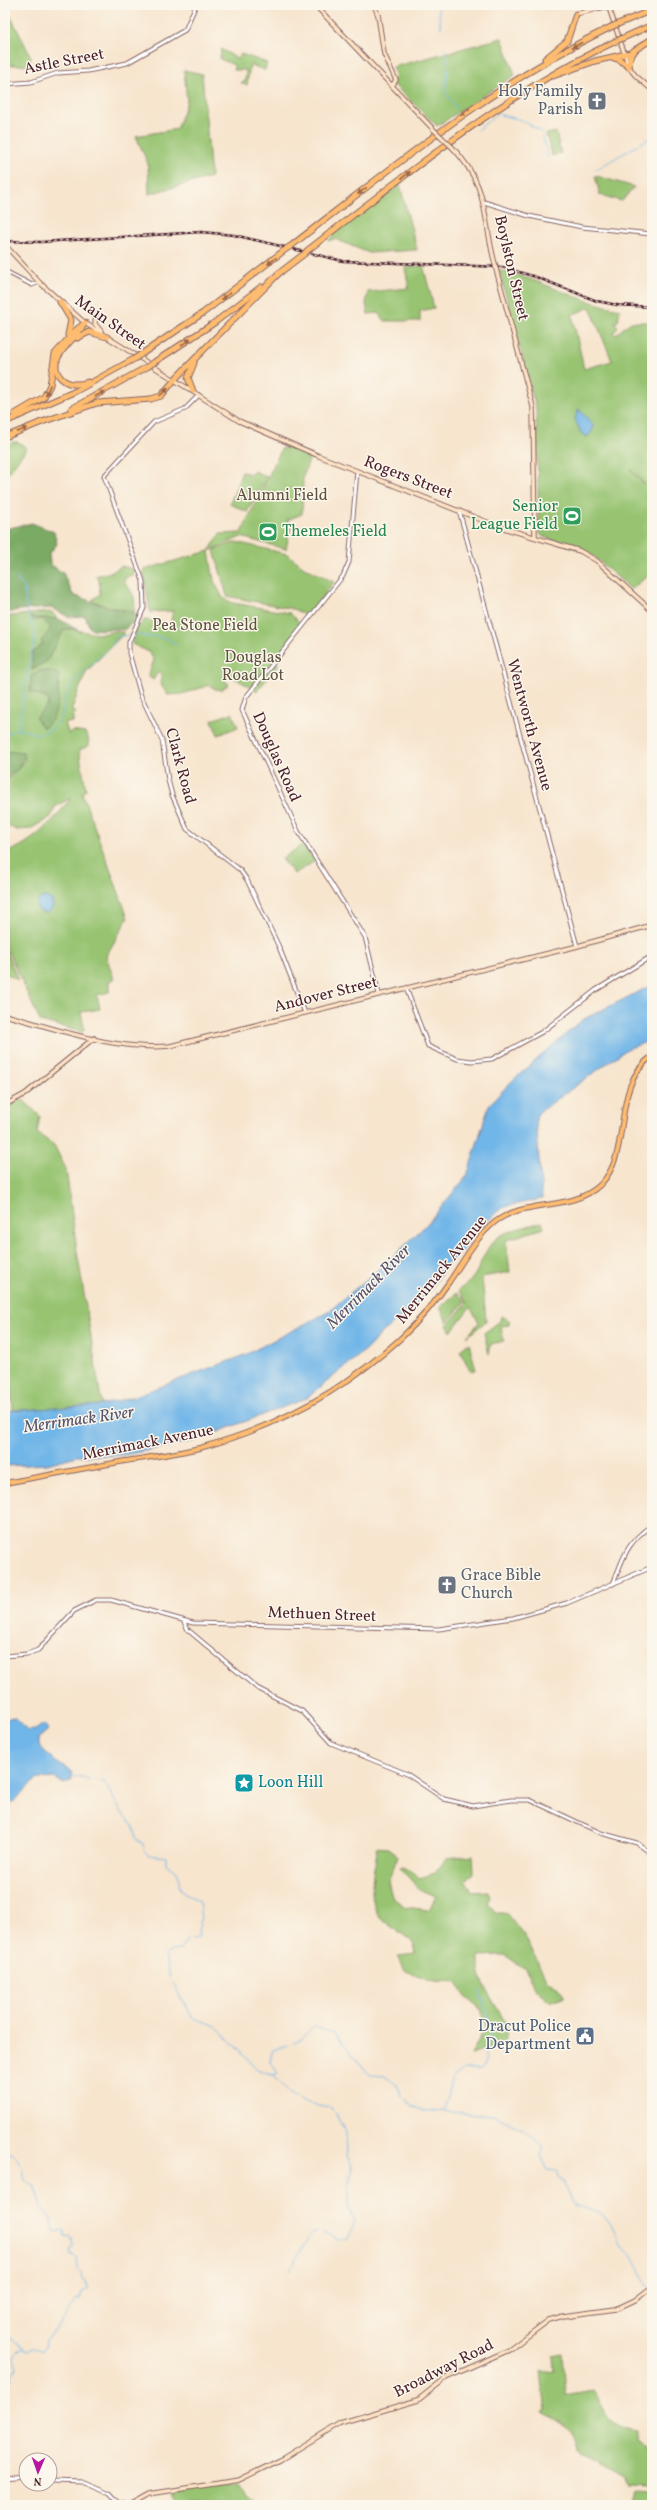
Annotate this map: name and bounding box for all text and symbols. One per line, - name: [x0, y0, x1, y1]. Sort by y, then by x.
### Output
- one-way arrow: [571, 42, 582, 48]
- street label: Astle Street: [22, 43, 106, 81]
- place label: Holy Family Parish: [498, 81, 583, 121]
- church icon: Holy Family Parish: [586, 90, 608, 112]
- one-way arrow: [460, 108, 471, 116]
- one-way arrow: [400, 170, 411, 179]
- one-way arrow: [356, 186, 367, 195]
- street label: Boylston Street: [488, 213, 534, 323]
- one-way arrow: [266, 257, 277, 265]
- street label: Main Street: [70, 290, 150, 356]
- one-way arrow: [221, 292, 232, 300]
- one-way arrow: [181, 338, 191, 346]
- one-way arrow: [44, 384, 51, 396]
- one-way arrow: [159, 387, 169, 397]
- one-way arrow: [94, 391, 105, 398]
- one-way arrow: [17, 427, 28, 433]
- street label: Rogers Street: [360, 451, 456, 505]
- park label: Alumni Field: [236, 485, 328, 507]
- place label: Senior League Field: [471, 496, 558, 536]
- sports icon: Senior League Field: [561, 505, 583, 527]
- sports icon: Themeles Field: [257, 521, 279, 543]
- place label: Themeles Field: [282, 521, 387, 543]
- park label: Pea Stone Field: [152, 615, 258, 637]
- park label: Douglas Road Lot: [222, 647, 285, 687]
- street label: Wentworth Avenue: [501, 657, 557, 793]
- street label: Douglas Road: [246, 709, 306, 805]
- street label: Clark Road: [159, 726, 201, 806]
- street label: Andover Street: [272, 971, 380, 1018]
- street label: Merrimack Avenue: [391, 1211, 493, 1329]
- water label: Merrimack River: [321, 1239, 417, 1335]
- water label: Merrimack River: [21, 1401, 136, 1439]
- street label: Merrimack Avenue: [80, 1419, 216, 1467]
- place label: Grace Bible Church: [461, 1565, 541, 1605]
- church icon: Grace Bible Church: [436, 1574, 458, 1596]
- street label: Methuen Street: [267, 1602, 377, 1628]
- place icon: Loon Hill: [233, 1772, 255, 1794]
- place label: Loon Hill: [258, 1772, 323, 1794]
- place label: Dracut Police Department: [478, 2016, 571, 2056]
- public building icon: Dracut Police Department: [574, 2025, 596, 2047]
- street label: Broadway Road: [390, 2334, 498, 2404]
- north arrow: [18, 2452, 58, 2492]
- text: N: [33, 2473, 42, 2488]

